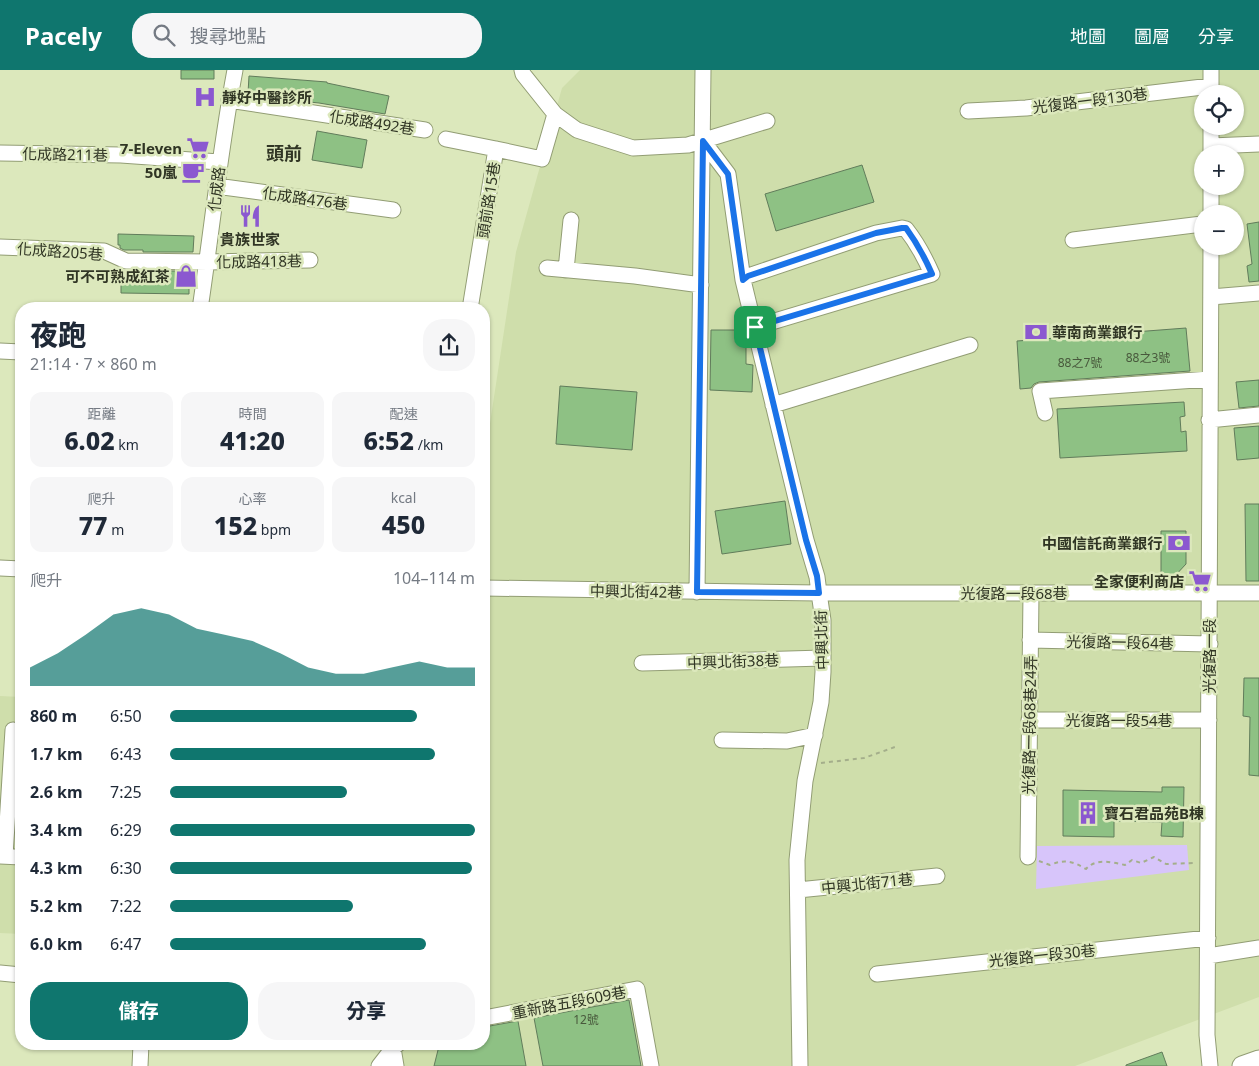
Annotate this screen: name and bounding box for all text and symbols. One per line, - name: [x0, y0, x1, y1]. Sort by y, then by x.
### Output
- search box: [132, 13, 482, 58]
- text: Pacely: [25, 19, 102, 52]
- icon: search: [150, 21, 178, 49]
- text: 搜尋地點: [190, 23, 266, 49]
- text: 地圖: [1070, 24, 1106, 48]
- text: 圖層: [1134, 24, 1170, 48]
- text: 分享: [1198, 24, 1234, 48]
- street label: 光復路一段130巷: [1031, 83, 1149, 117]
- hospital icon: 靜好中醫診所: [192, 84, 218, 110]
- map controls: [1194, 85, 1244, 255]
- button: locate: [1194, 85, 1244, 135]
- place label: 靜好中醫診所: [222, 87, 312, 107]
- street label: 化成路492巷: [328, 105, 416, 139]
- supermarket icon: 7-Eleven: [185, 135, 211, 161]
- place label: 7-Eleven: [120, 138, 182, 158]
- district label: 頭前: [266, 141, 302, 165]
- street label: 化成路211巷: [22, 143, 108, 165]
- button: +: [1194, 145, 1244, 195]
- cafe icon: 50嵐: [180, 159, 206, 185]
- street label: 頭前路15巷: [472, 160, 504, 240]
- place label: 50嵐: [145, 162, 177, 182]
- street label: 化成路: [203, 165, 229, 213]
- street label: 化成路476巷: [261, 182, 349, 214]
- restaurant icon: 貴族世家: [237, 203, 263, 229]
- button: −: [1194, 205, 1244, 255]
- place label: 貴族世家: [220, 229, 280, 249]
- street label: 化成路205巷: [17, 238, 103, 264]
- street label: 化成路418巷: [216, 250, 302, 272]
- shop icon: 可不可熟成紅茶: [173, 263, 199, 289]
- place label: 可不可熟成紅茶: [65, 266, 170, 286]
- pin: [734, 306, 776, 348]
- icon: arrive: [741, 313, 769, 341]
- text: 夜跑: [30, 315, 86, 353]
- button: share: [423, 319, 475, 371]
- bank icon: 華南商業銀行: [1023, 319, 1049, 345]
- place label: 華南商業銀行: [1052, 322, 1142, 342]
- house number: 88之3號: [1126, 349, 1170, 366]
- text: 21:14 · 7 × 860 m: [30, 353, 157, 375]
- house number: 88之7號: [1058, 354, 1102, 371]
- text: 距離: [88, 404, 116, 423]
- text: 時間: [239, 404, 267, 423]
- text: 配速: [390, 404, 418, 423]
- text: 6.02: [64, 423, 115, 457]
- text: 41:20: [220, 423, 285, 457]
- text: 6:52: [364, 423, 414, 457]
- text: km: [115, 435, 139, 454]
- text: /km: [414, 435, 443, 454]
- text: kcal: [391, 488, 416, 507]
- text: 爬升: [88, 489, 116, 508]
- text: 心率: [239, 489, 267, 508]
- text: 450: [382, 507, 425, 541]
- text: 77: [79, 508, 108, 542]
- text: 152: [214, 508, 257, 542]
- text: m: [108, 520, 124, 539]
- text: bpm: [257, 520, 291, 539]
- bank icon: 中國信託商業銀行: [1166, 530, 1192, 556]
- place label: 中國信託商業銀行: [1042, 533, 1162, 553]
- text: 104–114 m: [393, 567, 475, 589]
- supermarket icon: 全家便利商店: [1187, 568, 1213, 594]
- text: 爬升: [30, 569, 62, 591]
- place label: 全家便利商店: [1094, 571, 1184, 591]
- street label: 中興北街42巷: [590, 580, 682, 602]
- street label: 光復路一段68巷: [960, 583, 1068, 603]
- street label: 中興北街: [810, 610, 832, 670]
- street label: 光復路一段: [1199, 618, 1219, 694]
- street label: 光復路一段64巷: [1066, 631, 1174, 653]
- street label: 中興北街38巷: [687, 649, 779, 673]
- street label: 光復路一段68巷24弄: [1018, 655, 1040, 795]
- text: 860 m: [30, 705, 77, 727]
- text: 6:50: [110, 705, 142, 727]
- street label: 光復路一段54巷: [1065, 710, 1173, 730]
- text: 1.7 km: [30, 743, 82, 765]
- text: 6:43: [110, 743, 142, 765]
- text: 2.6 km: [30, 781, 82, 803]
- text: 7:25: [110, 781, 142, 803]
- building icon: 寶石君品苑B棟: [1075, 800, 1101, 826]
- place label: 寶石君品苑B棟: [1104, 803, 1204, 823]
- text: 3.4 km: [30, 819, 82, 841]
- text: 6:29: [110, 819, 142, 841]
- text: 4.3 km: [30, 857, 82, 879]
- text: 6:30: [110, 857, 142, 879]
- street label: 中興北街71巷: [820, 868, 914, 898]
- text: 5.2 km: [30, 895, 82, 917]
- text: 7:22: [110, 895, 142, 917]
- text: 6.0 km: [30, 933, 82, 955]
- text: 6:47: [110, 933, 142, 955]
- street label: 光復路一段30巷: [988, 939, 1096, 971]
- street label: 重新路五段609巷: [510, 981, 628, 1023]
- button: 儲存: [30, 982, 248, 1040]
- button: 分享: [258, 982, 475, 1040]
- house number: 12號: [573, 1011, 599, 1028]

